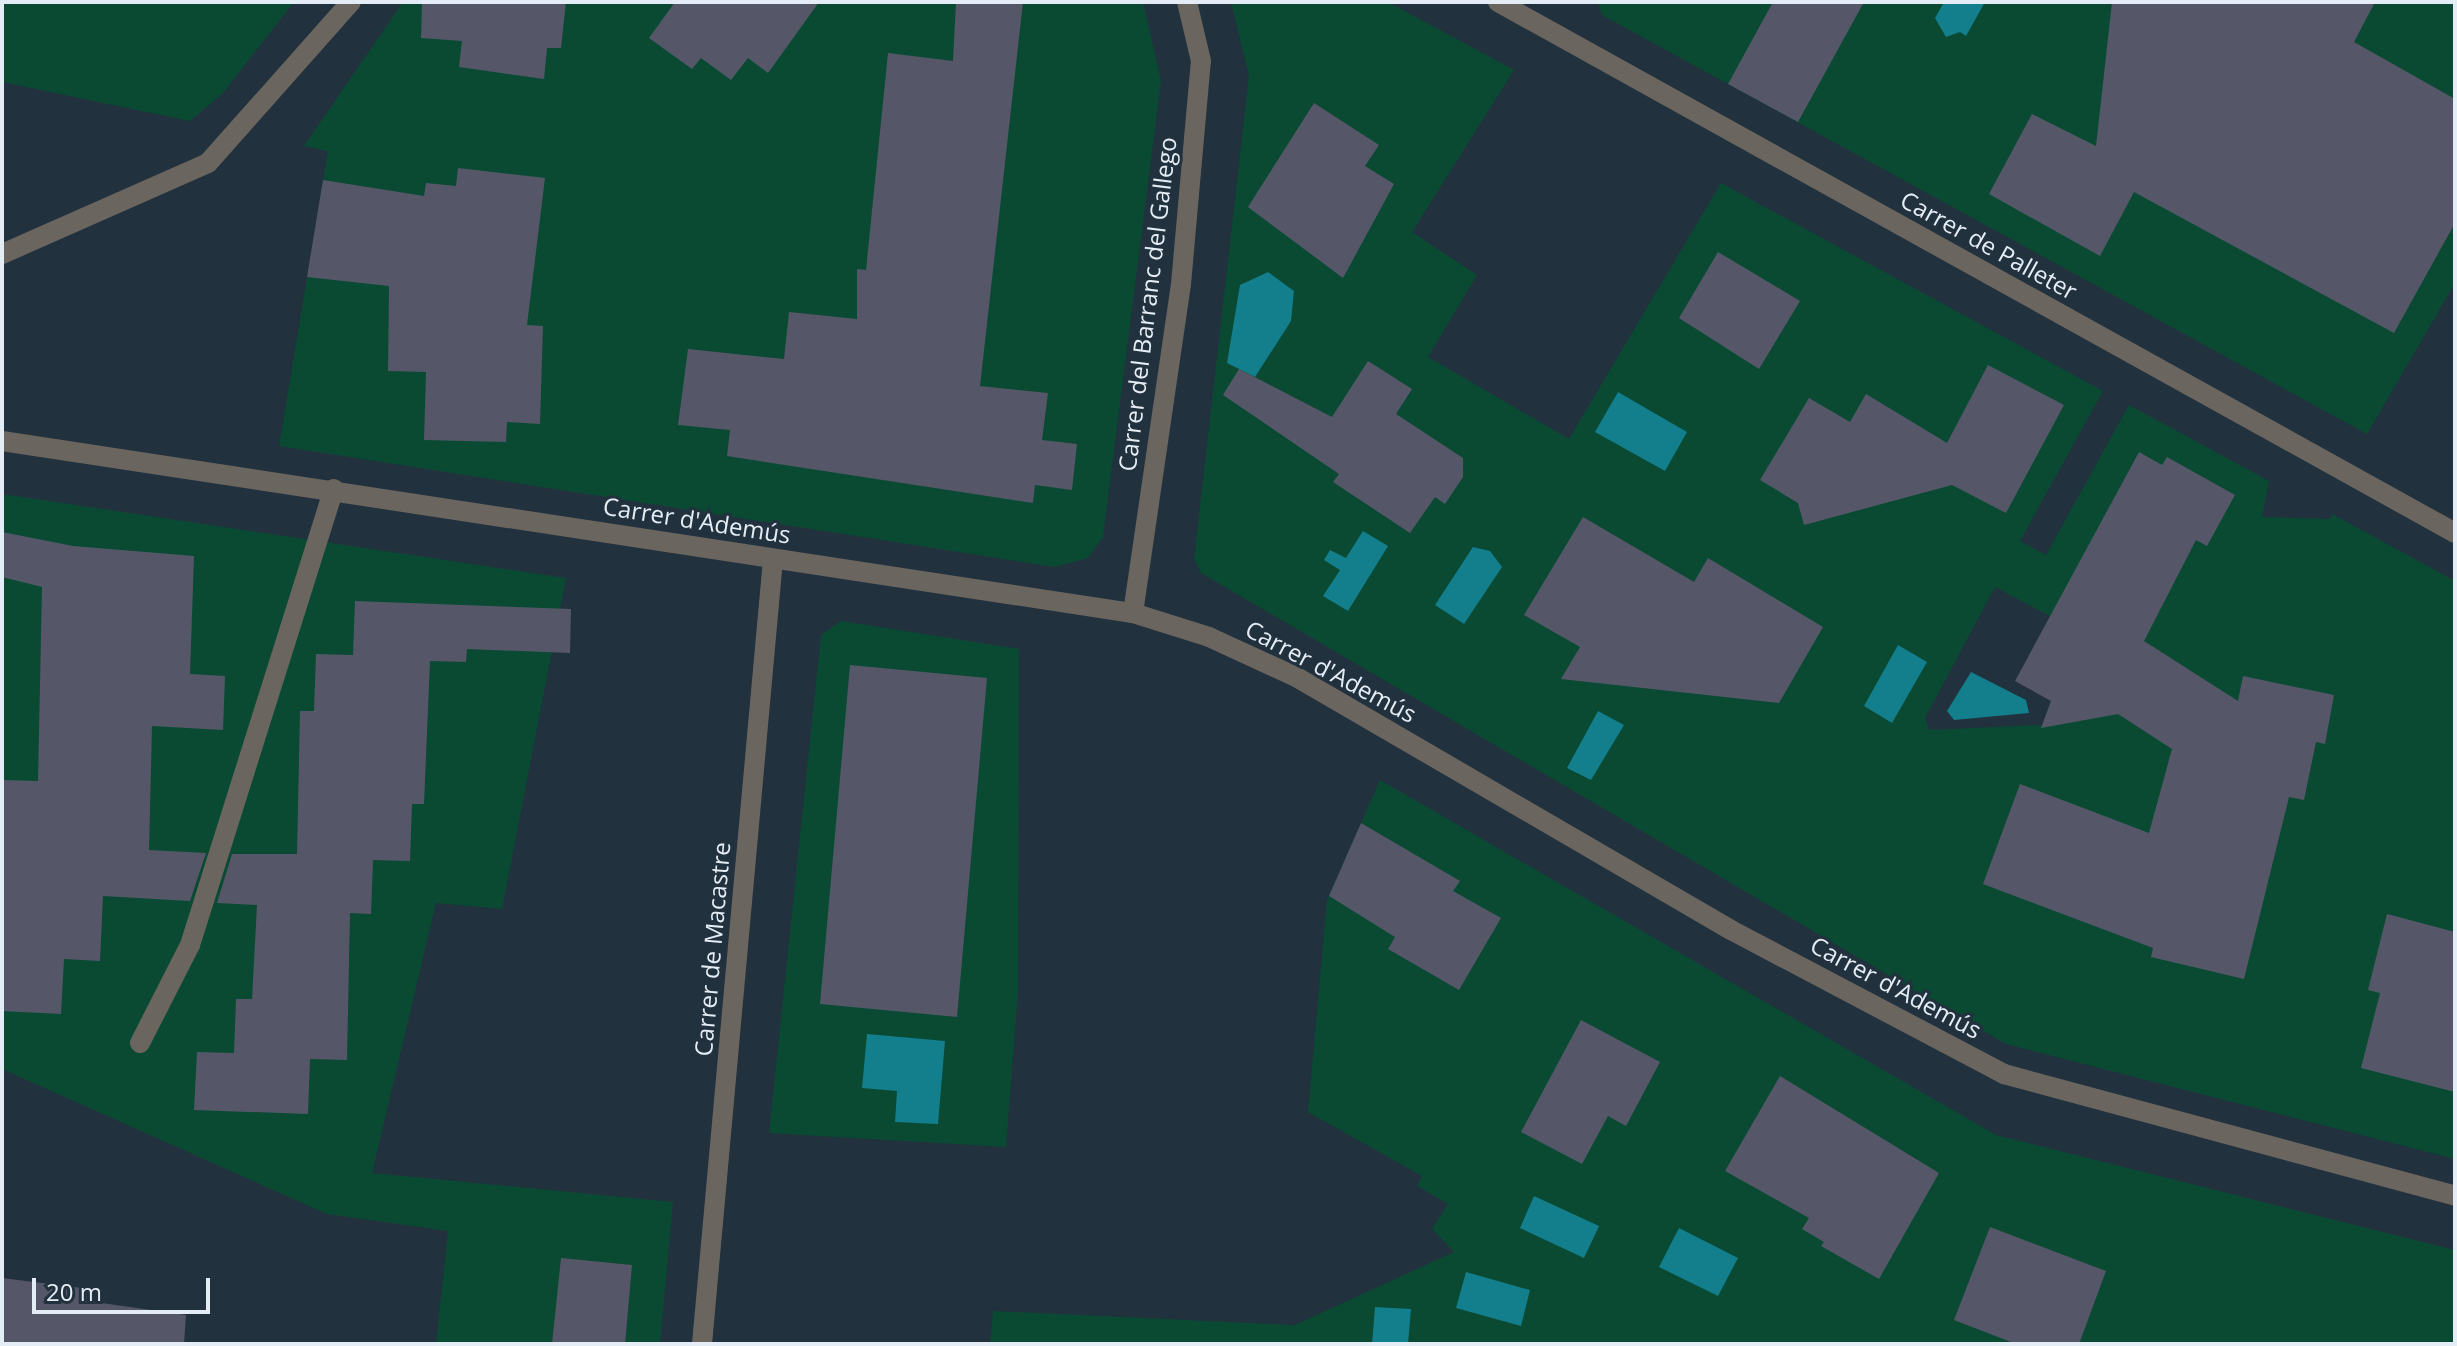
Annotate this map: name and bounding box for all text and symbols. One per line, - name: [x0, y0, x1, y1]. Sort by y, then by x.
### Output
- street label: Carrer del Barranc del Gallego: [1112, 135, 1182, 473]
- street label: Carrer de Palleter: [1896, 185, 2082, 305]
- street label: Carrer d'Ademús: [601, 491, 793, 549]
- street label: Carrer d'Ademús: [1241, 614, 1421, 728]
- street label: Carrer de Macastre: [688, 841, 736, 1057]
- street label: Carrer d'Ademús: [1806, 930, 1986, 1044]
- scale bar: [36, 1262, 214, 1312]
- text: 20 m: [46, 1275, 102, 1308]

